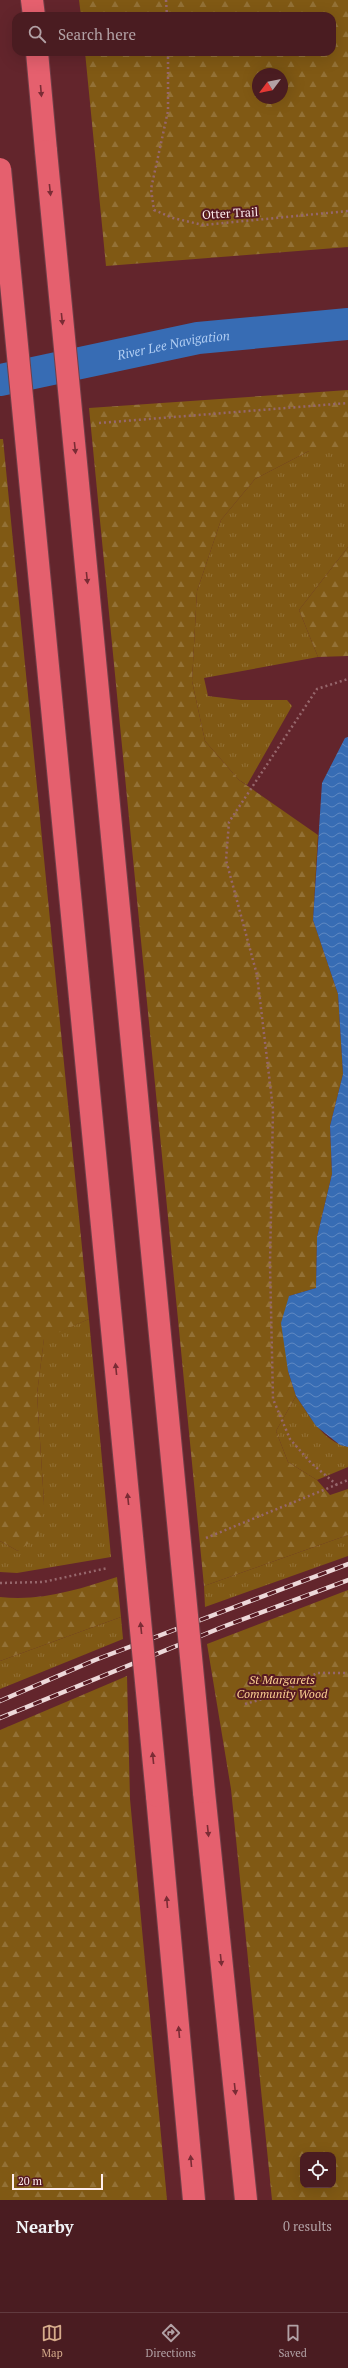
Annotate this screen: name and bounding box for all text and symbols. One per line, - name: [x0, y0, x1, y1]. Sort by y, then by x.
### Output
- search box: [12, 12, 336, 56]
- icon: search: [26, 23, 48, 45]
- text: Search here: [58, 24, 136, 44]
- north arrow: [252, 68, 288, 104]
- one-way arrow: [37, 85, 44, 97]
- one-way arrow: [46, 184, 53, 196]
- street label: Otter Trail: [201, 204, 259, 222]
- one-way arrow: [59, 313, 66, 325]
- water label: River Lee Navigation: [114, 326, 231, 364]
- one-way arrow: [71, 442, 78, 454]
- one-way arrow: [84, 572, 91, 584]
- one-way arrow: [112, 1363, 119, 1375]
- one-way arrow: [125, 1493, 132, 1505]
- one-way arrow: [137, 1622, 144, 1634]
- park label: St Margarets Community Wood: [237, 1672, 328, 1701]
- one-way arrow: [150, 1752, 157, 1764]
- one-way arrow: [205, 1825, 212, 1837]
- one-way arrow: [163, 1896, 170, 1908]
- one-way arrow: [218, 1954, 225, 1966]
- one-way arrow: [175, 2026, 182, 2038]
- one-way arrow: [231, 2083, 238, 2095]
- map controls: [300, 2152, 336, 2188]
- button: locate: [300, 2152, 336, 2188]
- one-way arrow: [188, 2155, 194, 2167]
- scale bar: [12, 2172, 103, 2191]
- text: 20 m: [18, 2174, 42, 2188]
- text: Nearby: [16, 2215, 74, 2238]
- text: 0 results: [283, 2217, 332, 2235]
- tab: Map: [41, 2322, 63, 2360]
- tab: Directions: [145, 2322, 196, 2360]
- tab: Saved: [278, 2322, 307, 2360]

